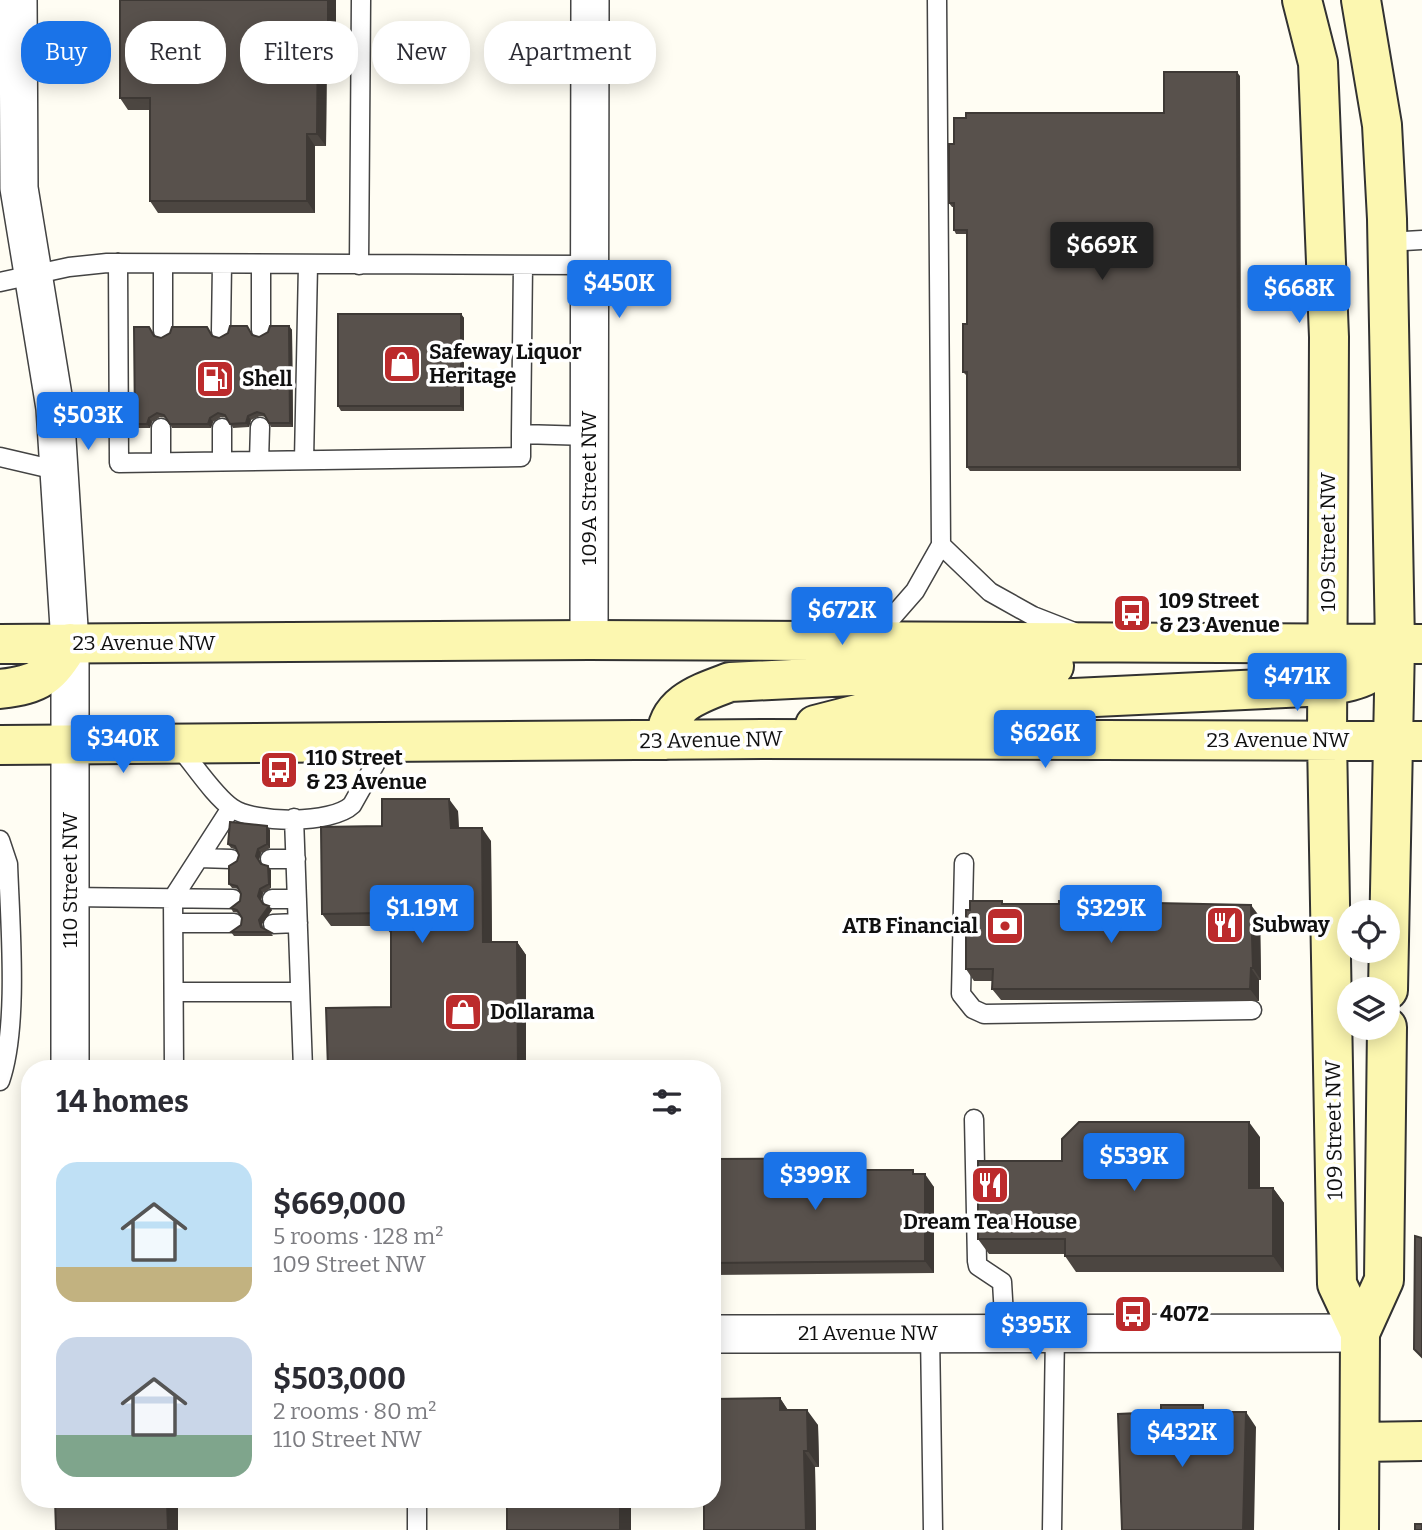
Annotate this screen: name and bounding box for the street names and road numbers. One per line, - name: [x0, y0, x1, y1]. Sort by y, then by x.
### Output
- street label: 109A Street NW: [576, 410, 602, 565]
- street label: 109 Street NW: [1315, 472, 1341, 612]
- street label: 23 Avenue NW: [72, 630, 216, 656]
- street label: 23 Avenue NW: [639, 726, 783, 754]
- street label: 23 Avenue NW: [1206, 727, 1350, 753]
- street label: 110 Street NW: [57, 812, 83, 948]
- street label: 109 Street NW: [1320, 1059, 1348, 1200]
- street label: 21 Avenue NW: [798, 1320, 938, 1346]

